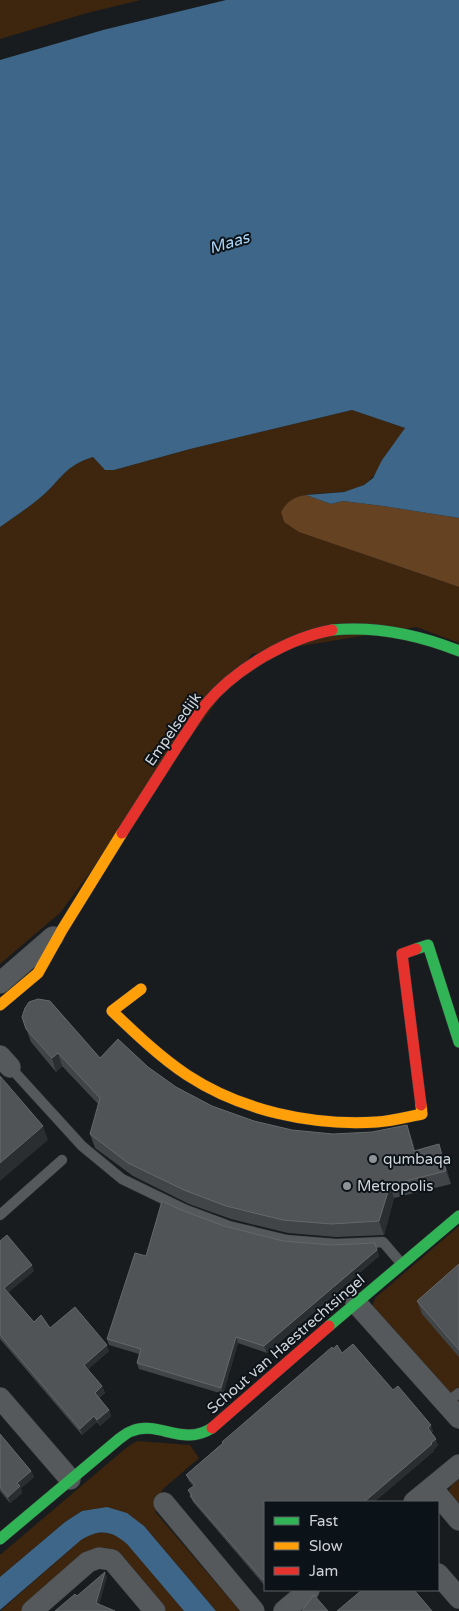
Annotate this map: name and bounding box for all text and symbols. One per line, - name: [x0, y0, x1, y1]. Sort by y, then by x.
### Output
- water label: Maas: [207, 227, 253, 259]
- street label: Empelsedijk: [141, 689, 205, 769]
- place label: qumbaqa: [383, 1150, 451, 1168]
- marker: qumbaqa: [367, 1153, 379, 1165]
- place label: Metropolis: [357, 1177, 433, 1195]
- marker: Metropolis: [341, 1180, 353, 1192]
- street label: Schout van Haestrechtsingel: [203, 1271, 369, 1417]
- legend: [264, 1501, 439, 1591]
- text: Fast: [309, 1512, 339, 1530]
- text: Slow: [309, 1537, 343, 1555]
- text: Jam: [309, 1562, 338, 1580]

